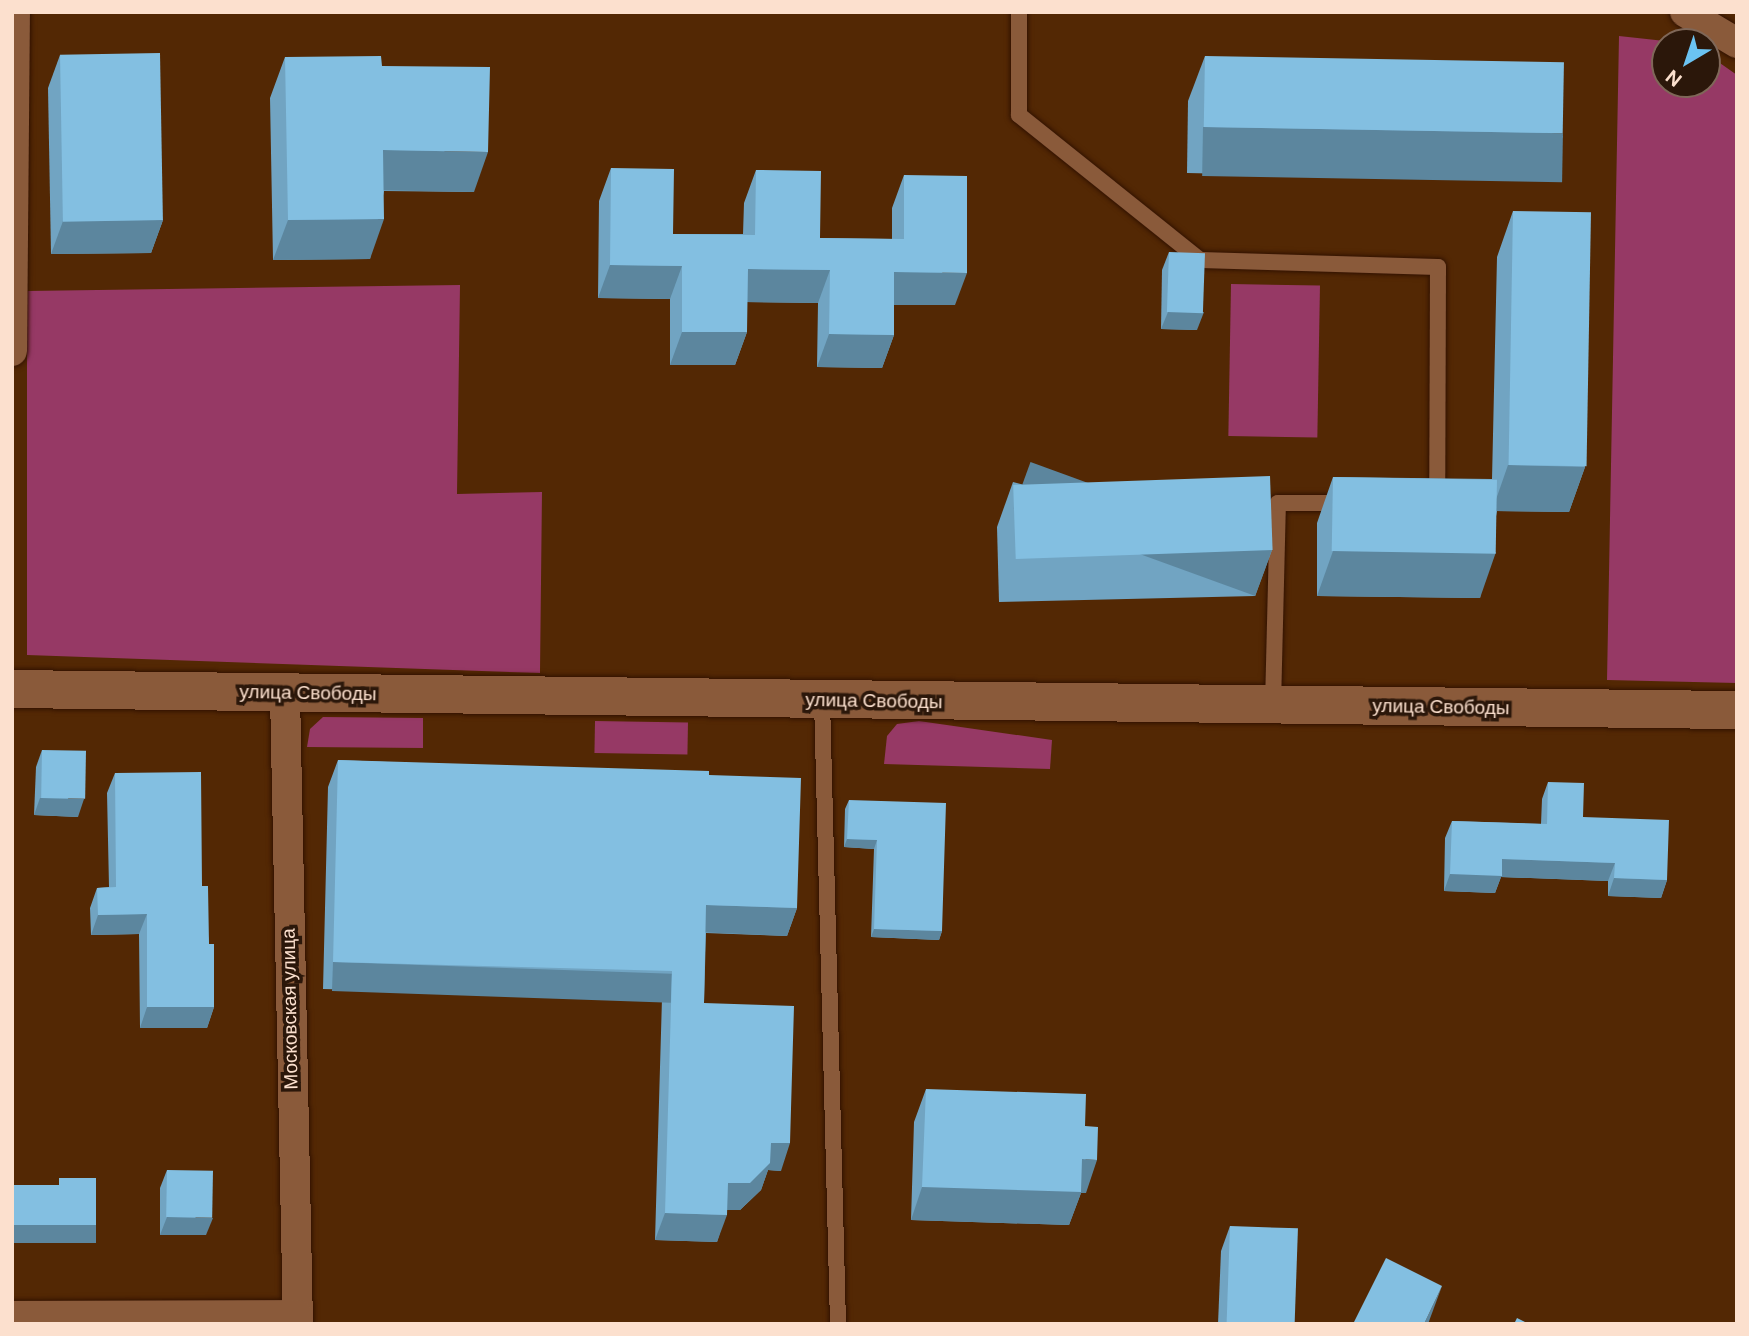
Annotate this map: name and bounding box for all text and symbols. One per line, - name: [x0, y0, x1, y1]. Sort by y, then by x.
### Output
- north arrow: [1651, 28, 1721, 98]
- text: N: [1660, 64, 1687, 92]
- street label: улица Свободы: [239, 680, 377, 706]
- street label: улица Свободы: [805, 688, 943, 714]
- street label: улица Свободы: [1372, 694, 1510, 720]
- street label: Московская улица: [277, 928, 303, 1090]

